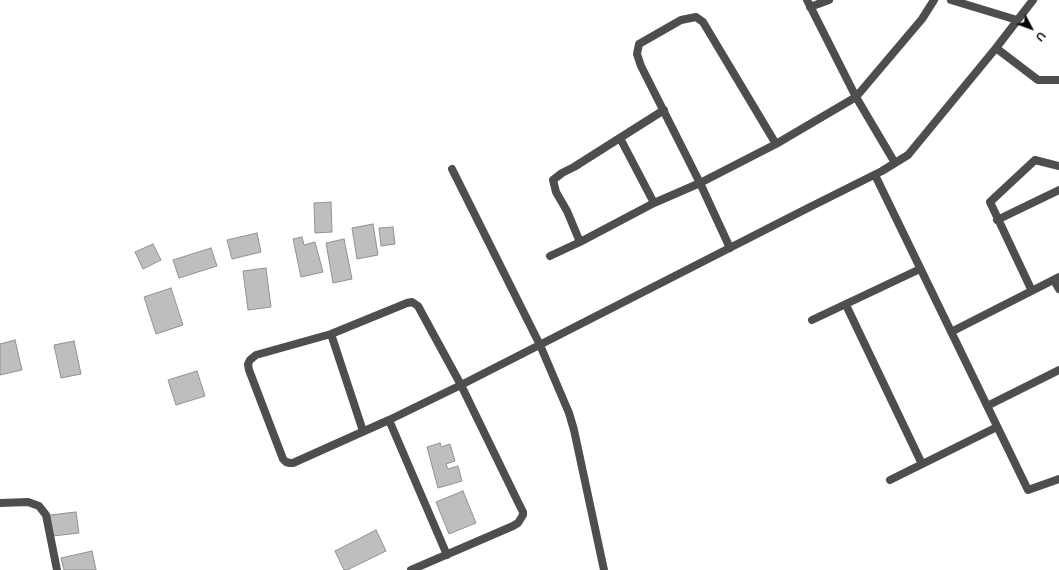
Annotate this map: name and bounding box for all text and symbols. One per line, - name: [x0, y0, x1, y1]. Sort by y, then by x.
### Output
- north arrow: [1011, 8, 1051, 48]
- text: U: [1033, 29, 1048, 44]

